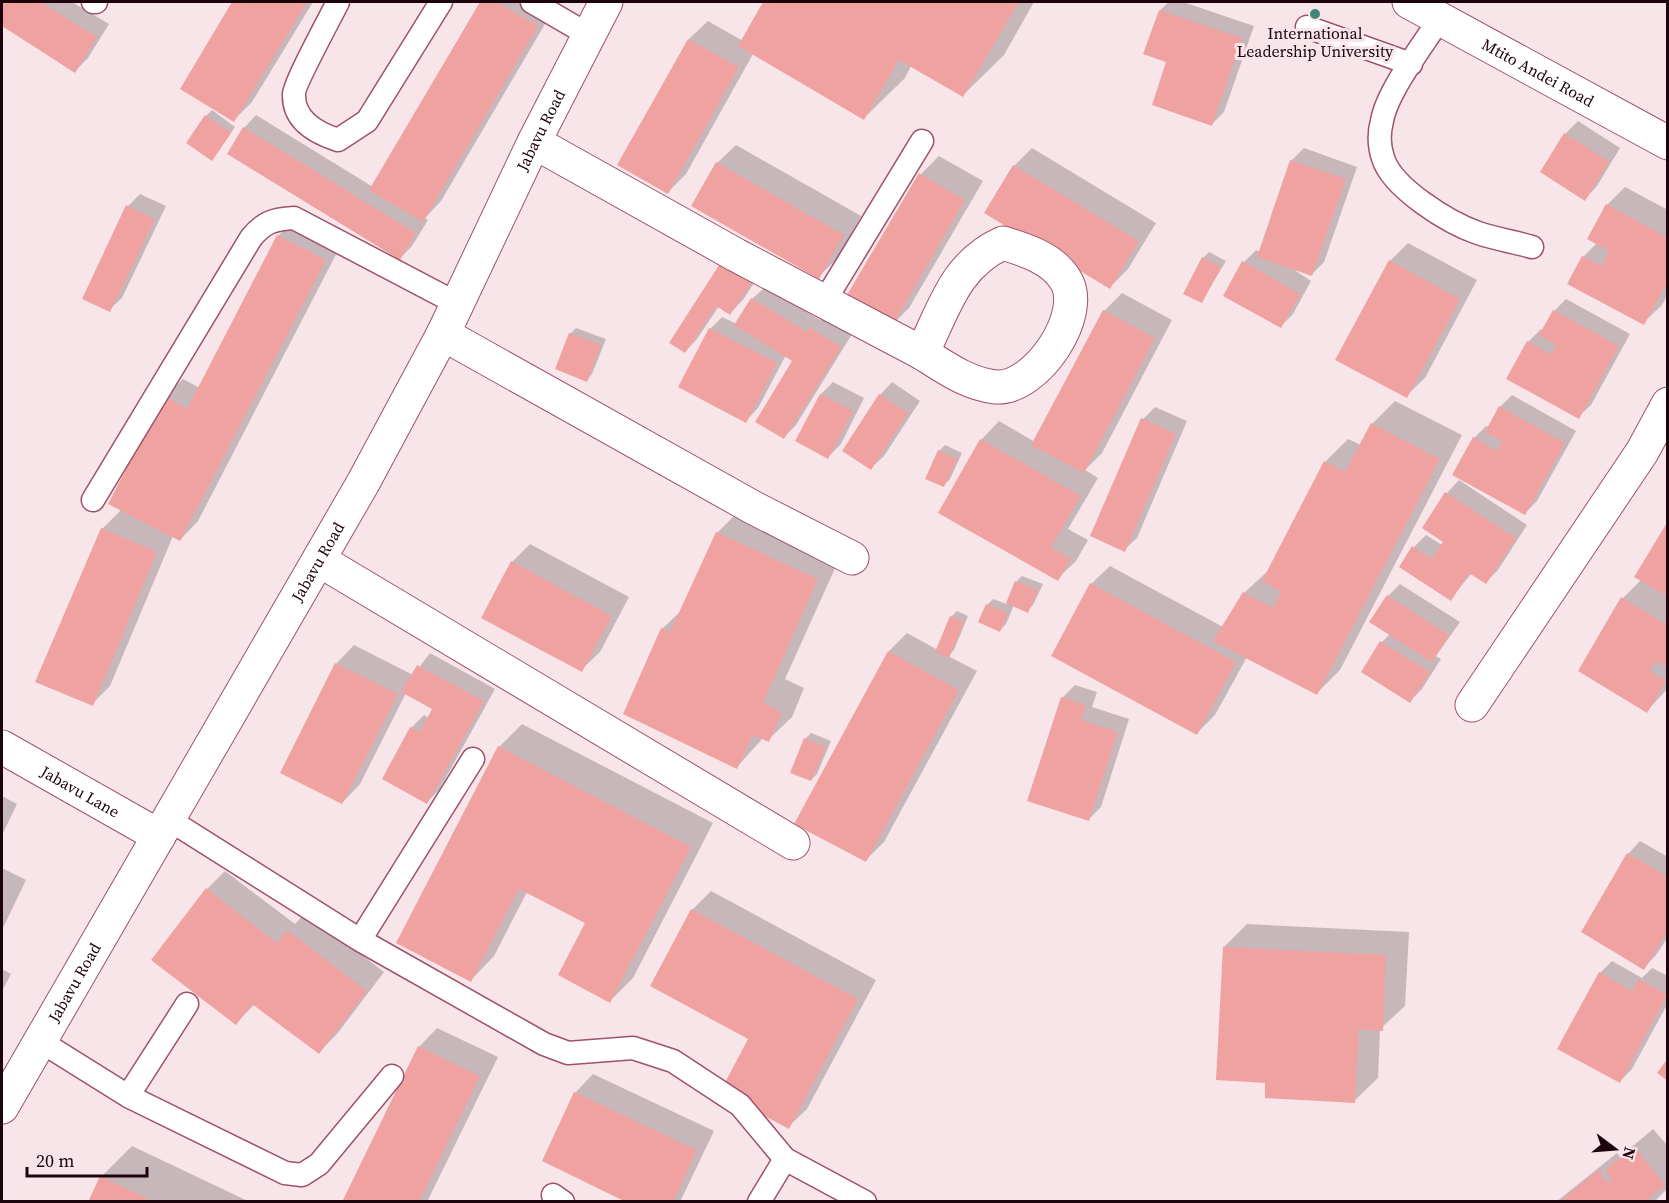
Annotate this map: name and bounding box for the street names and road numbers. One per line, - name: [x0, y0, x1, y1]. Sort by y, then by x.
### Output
- street label: Mtito Andei Road: [1478, 33, 1598, 112]
- street label: Jabavu Road: [511, 86, 570, 175]
- street label: Jabavu Road: [285, 518, 349, 606]
- street label: Jabavu Lane: [36, 760, 124, 823]
- street label: Jabavu Road: [42, 939, 106, 1027]

